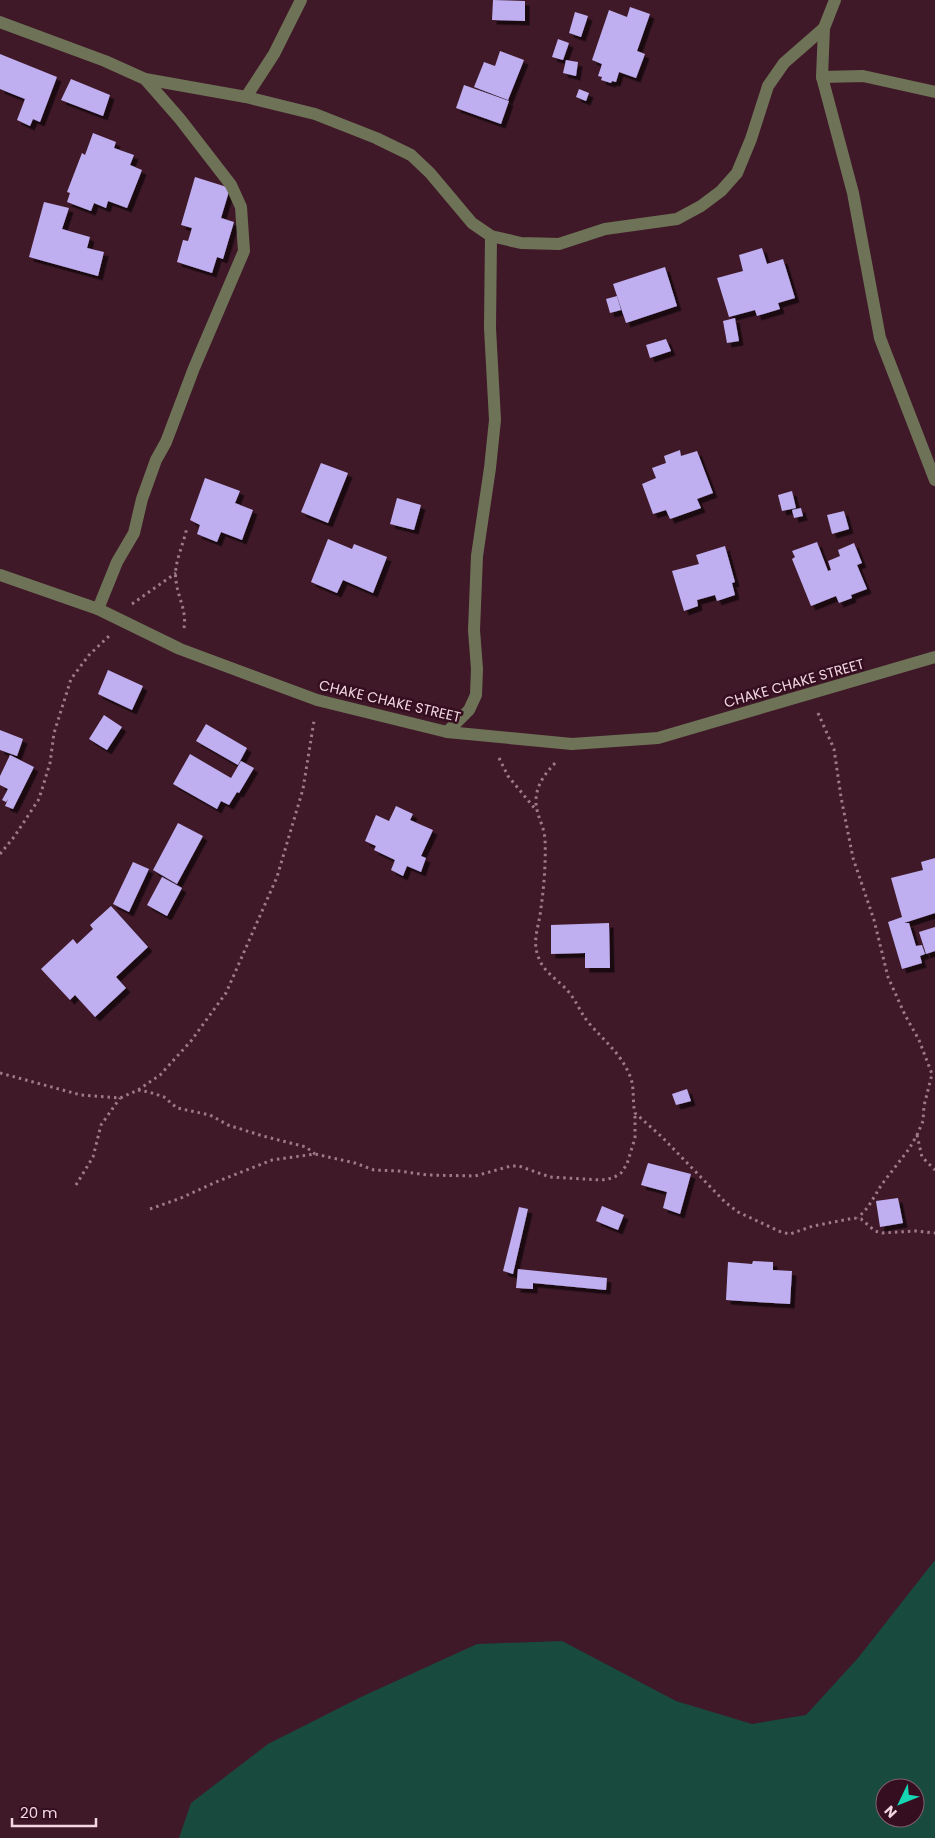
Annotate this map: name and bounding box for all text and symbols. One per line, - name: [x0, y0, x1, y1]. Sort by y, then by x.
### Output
- street label: CHAKE CHAKE STREET: [722, 653, 867, 713]
- street label: CHAKE CHAKE STREET: [317, 675, 463, 727]
- north arrow: [875, 1778, 925, 1828]
- scale bar: [12, 1796, 96, 1828]
- text: N: [880, 1801, 901, 1823]
- text: 20 m: [20, 1802, 58, 1823]

